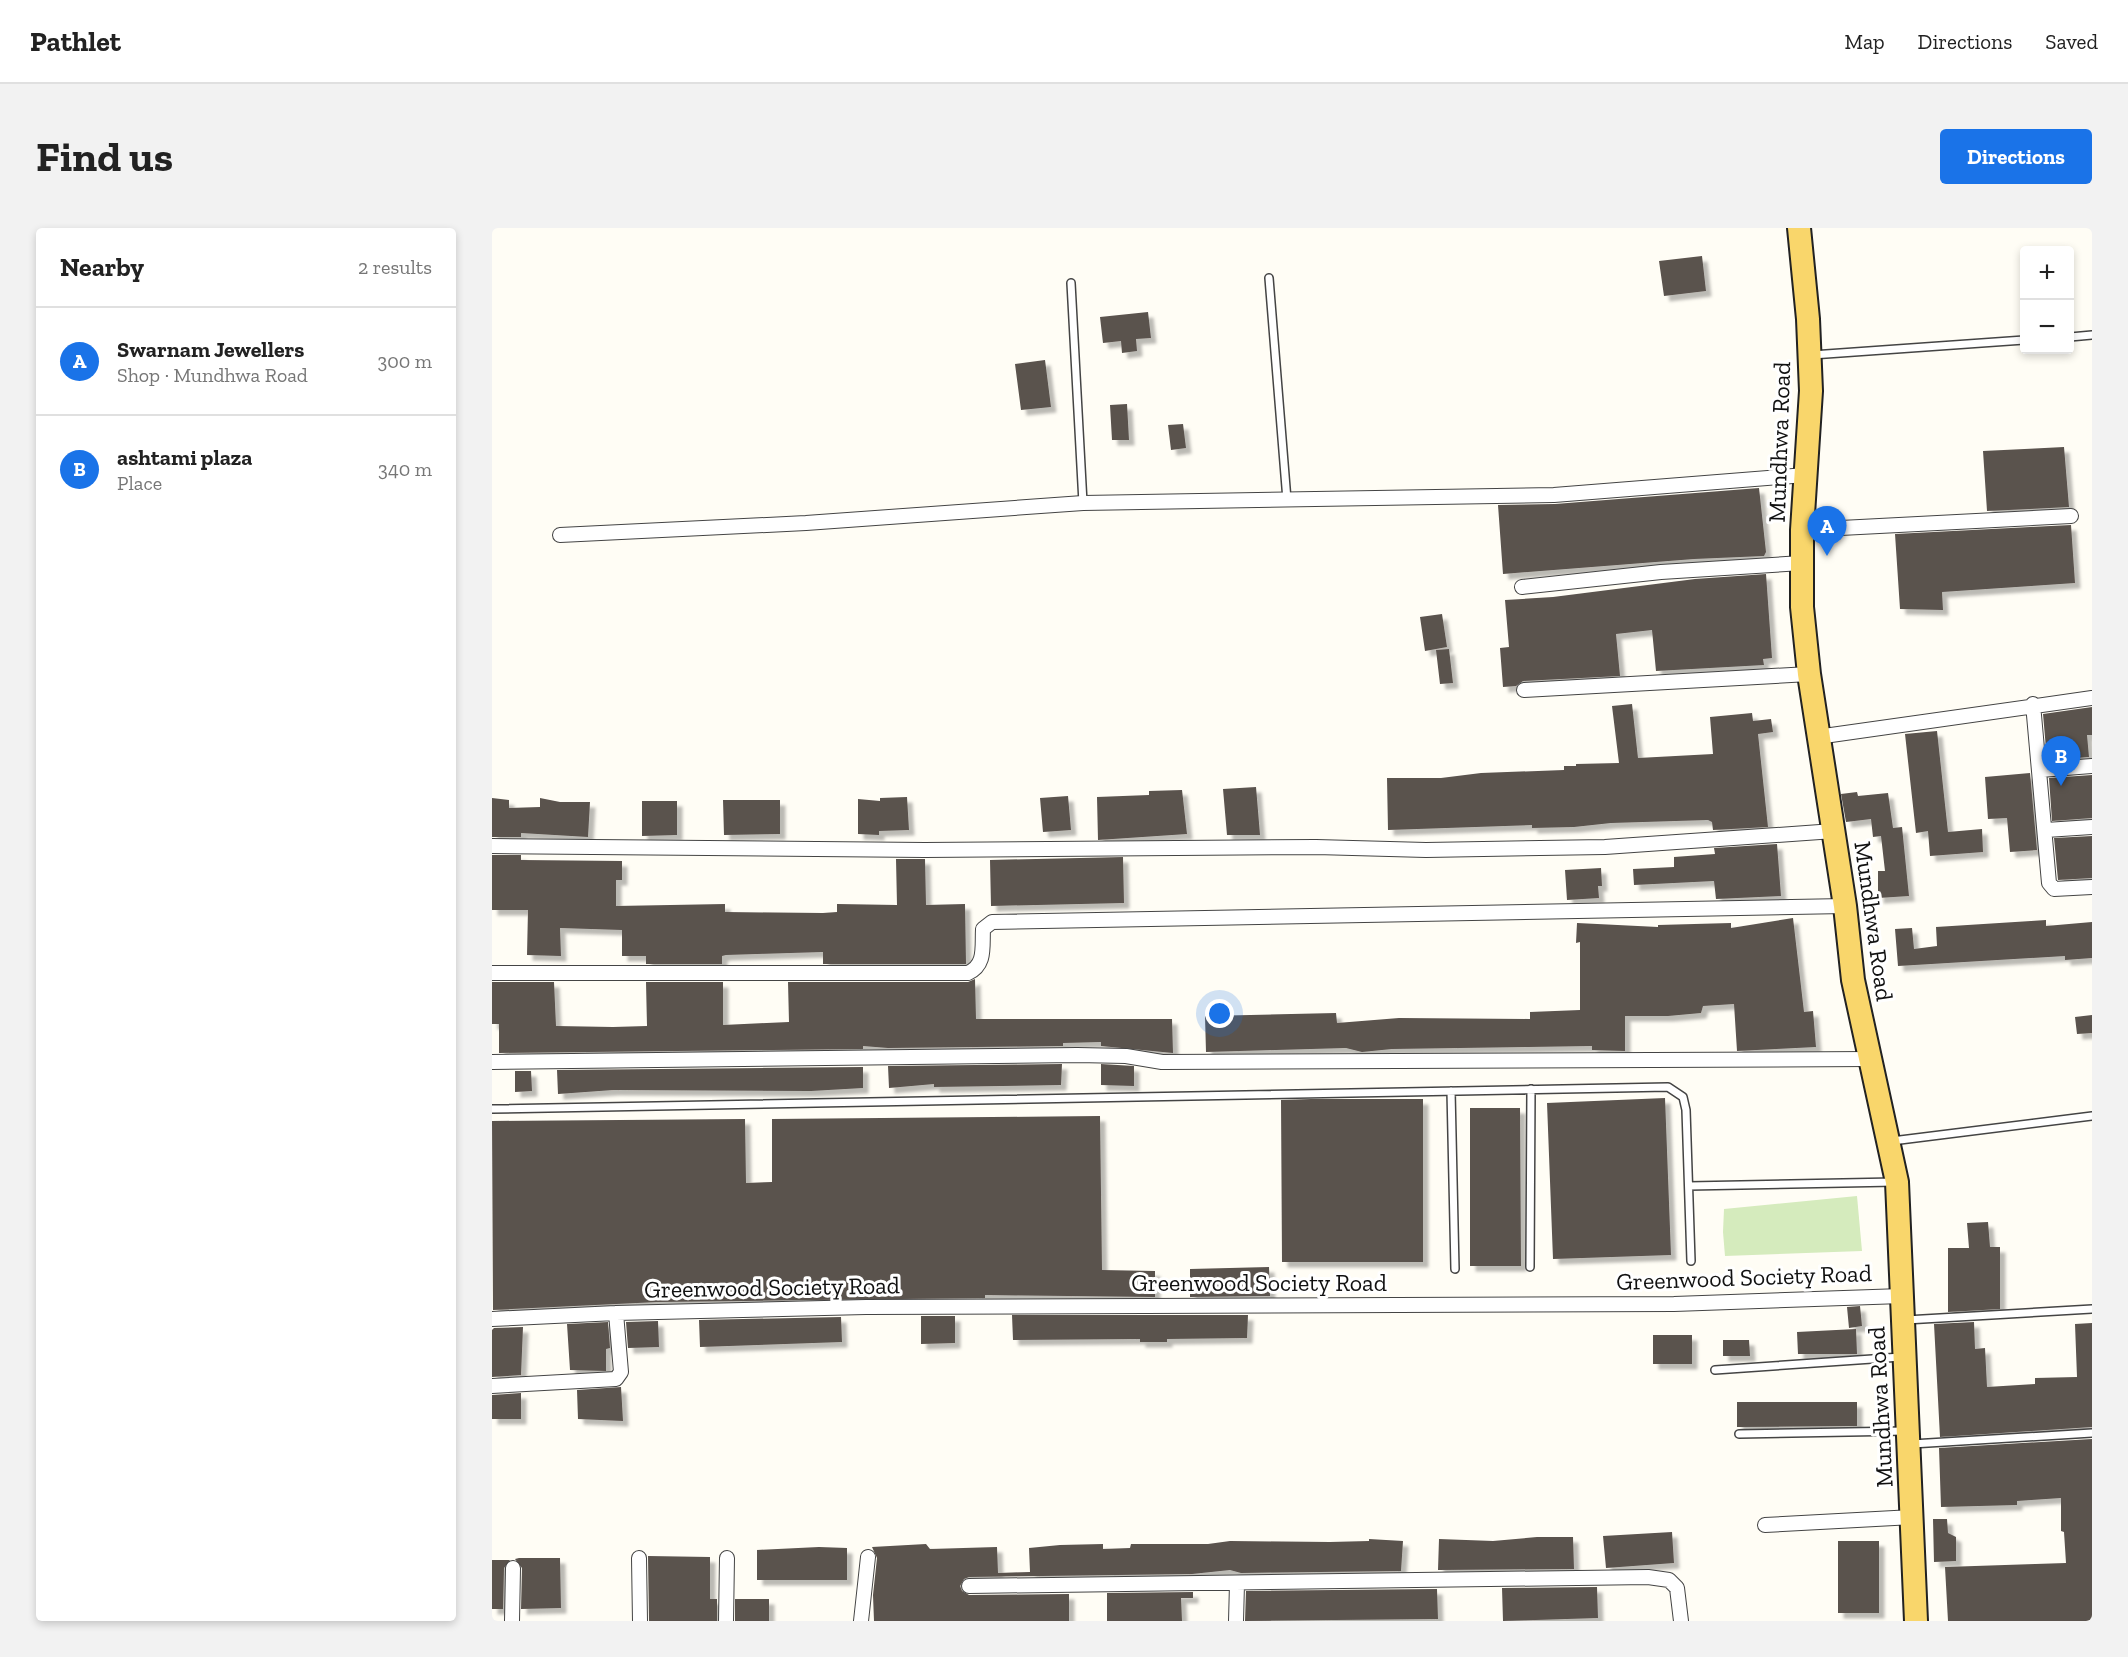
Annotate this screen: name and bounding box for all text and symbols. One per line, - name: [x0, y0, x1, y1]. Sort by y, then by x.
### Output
- text: Pathlet: [30, 25, 121, 58]
- text: Map: [1845, 29, 1885, 54]
- text: Directions: [1918, 29, 2012, 54]
- text: Saved: [2045, 29, 2098, 54]
- button: Directions: [1940, 129, 2092, 184]
- text: Find us: [36, 131, 173, 182]
- map controls: [2020, 246, 2074, 354]
- button: +: [2020, 246, 2074, 300]
- text: Nearby: [60, 251, 144, 283]
- text: 2 results: [358, 255, 432, 279]
- button: −: [2020, 300, 2074, 354]
- text: Swarnam Jewellers: [117, 336, 304, 363]
- text: A: [73, 349, 86, 373]
- text: 300 m: [377, 349, 432, 373]
- street label: Mundhwa Road: [1762, 361, 1796, 523]
- text: Shop · Mundhwa Road: [117, 363, 308, 387]
- text: ashtami plaza: [117, 444, 252, 471]
- text: B: [73, 457, 86, 481]
- text: 340 m: [378, 457, 432, 481]
- text: Place: [117, 471, 162, 495]
- pin: A: [1808, 506, 1846, 556]
- pin: B: [2042, 736, 2080, 786]
- street label: Mundhwa Road: [1848, 839, 1900, 1003]
- your location: [1205, 999, 1234, 1028]
- street label: Greenwood Society Road: [1616, 1258, 1872, 1296]
- street label: Greenwood Society Road: [1131, 1268, 1387, 1297]
- street label: Greenwood Society Road: [644, 1270, 900, 1304]
- street label: Mundhwa Road: [1861, 1326, 1899, 1488]

